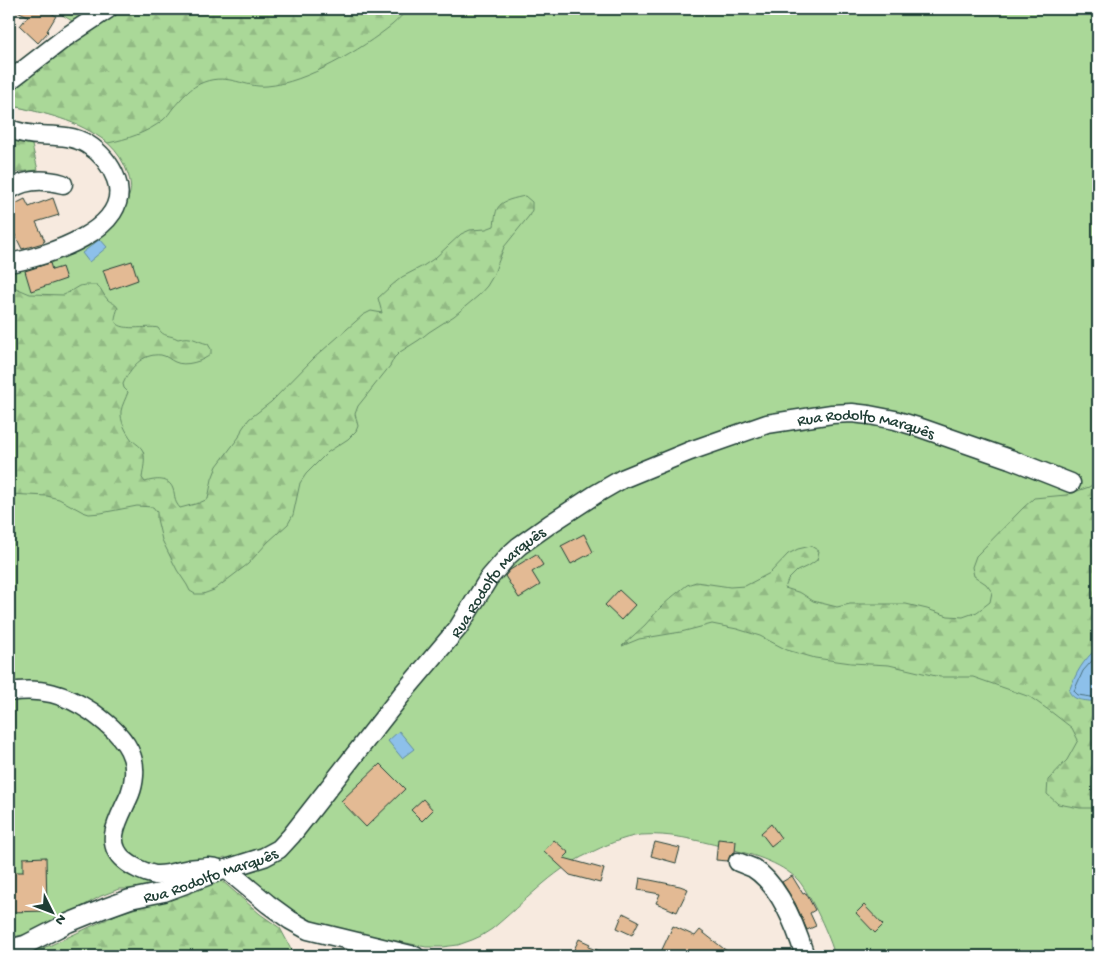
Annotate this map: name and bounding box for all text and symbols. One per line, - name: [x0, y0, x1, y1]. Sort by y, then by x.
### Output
- street label: Rua Rodolfo Marquês: [796, 407, 938, 445]
- street label: Rua Rodolfo Marquês: [448, 524, 551, 643]
- street label: Rua Rodolfo Marquês: [142, 845, 283, 909]
- north arrow: [28, 888, 78, 938]
- text: N: [50, 910, 69, 928]

